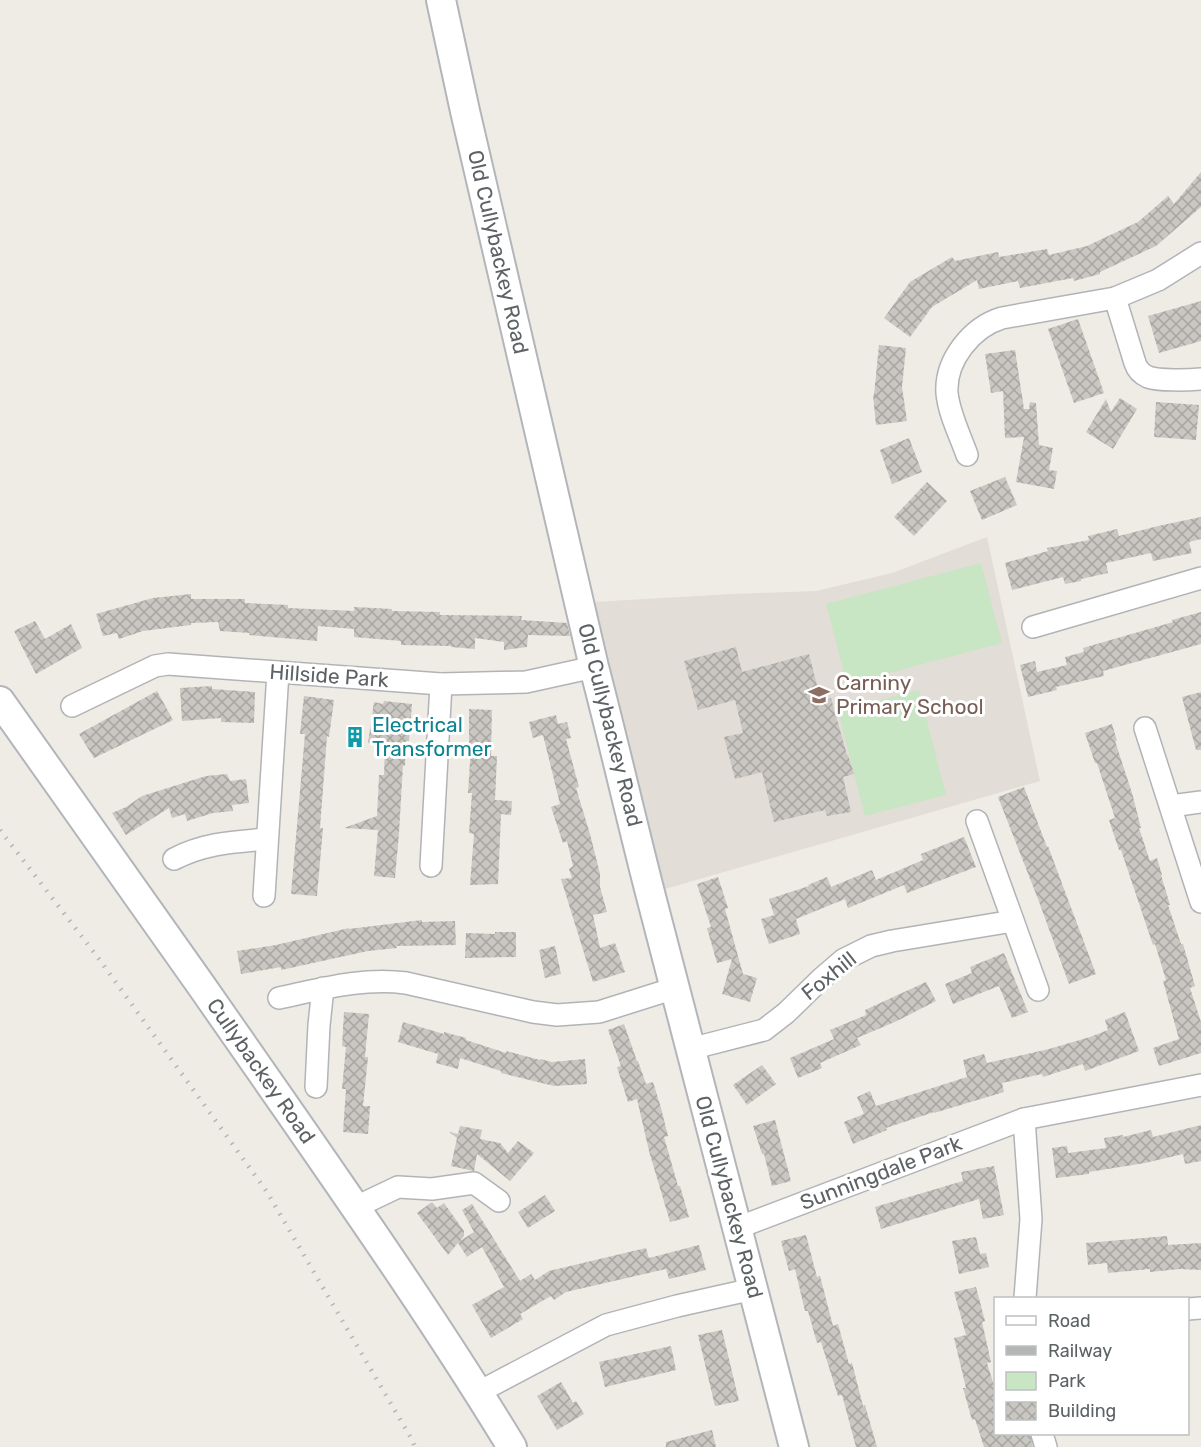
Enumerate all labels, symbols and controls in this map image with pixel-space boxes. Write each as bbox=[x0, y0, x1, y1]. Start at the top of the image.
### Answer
street label: Old Cullybackey Road bbox=[463, 147, 534, 356]
street label: Old Cullybackey Road bbox=[573, 621, 648, 829]
street label: Hillside Park bbox=[269, 659, 389, 692]
place label: Carniny Primary School bbox=[836, 670, 984, 719]
school or university icon: Carniny Primary School bbox=[807, 683, 831, 707]
place label: Electrical Transformer bbox=[372, 712, 492, 761]
building icon: Electrical Transformer bbox=[343, 725, 367, 749]
street label: Foxhill bbox=[796, 946, 861, 1005]
street label: Cullybackey Road bbox=[202, 993, 321, 1148]
street label: Old Cullybackey Road bbox=[690, 1093, 769, 1301]
street label: Sunningdale Park bbox=[796, 1130, 965, 1215]
legend bbox=[994, 1297, 1189, 1435]
text: Road bbox=[1048, 1310, 1091, 1332]
text: Railway bbox=[1048, 1340, 1112, 1362]
text: Park bbox=[1048, 1370, 1086, 1392]
text: Building bbox=[1048, 1400, 1116, 1422]

